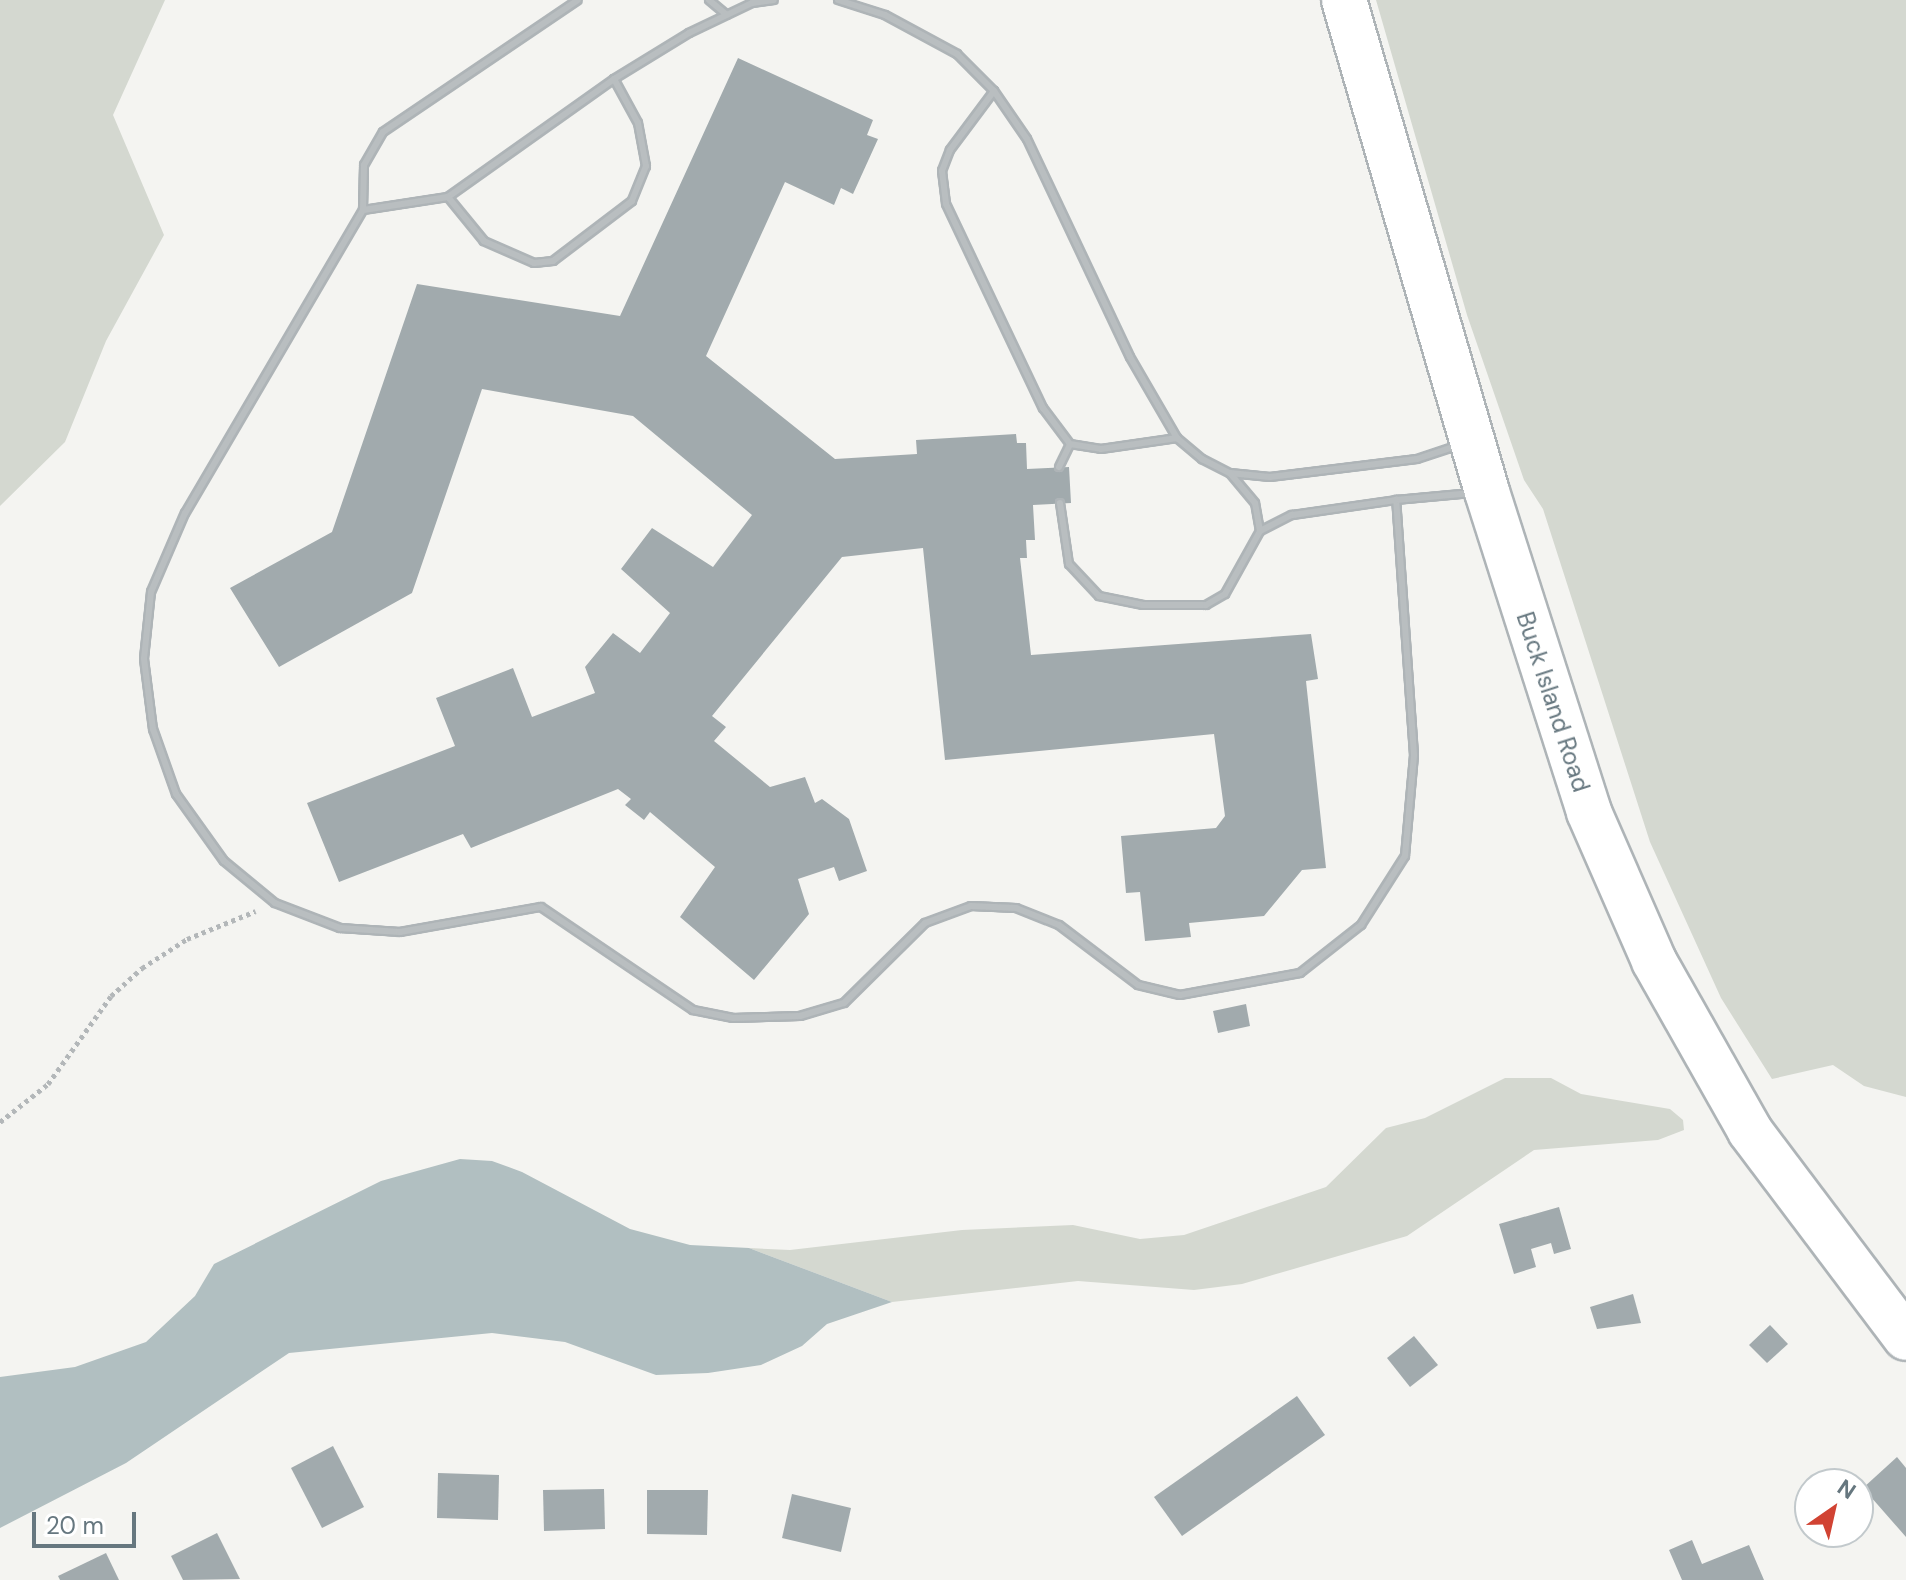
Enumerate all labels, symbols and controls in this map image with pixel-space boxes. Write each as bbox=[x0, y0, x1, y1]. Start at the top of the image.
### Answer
street label: Buck Island Road bbox=[1510, 608, 1596, 796]
north arrow bbox=[1794, 1468, 1874, 1548]
text: N bbox=[1832, 1473, 1861, 1506]
scale bar bbox=[36, 1496, 140, 1546]
text: 20 m bbox=[46, 1510, 104, 1541]

